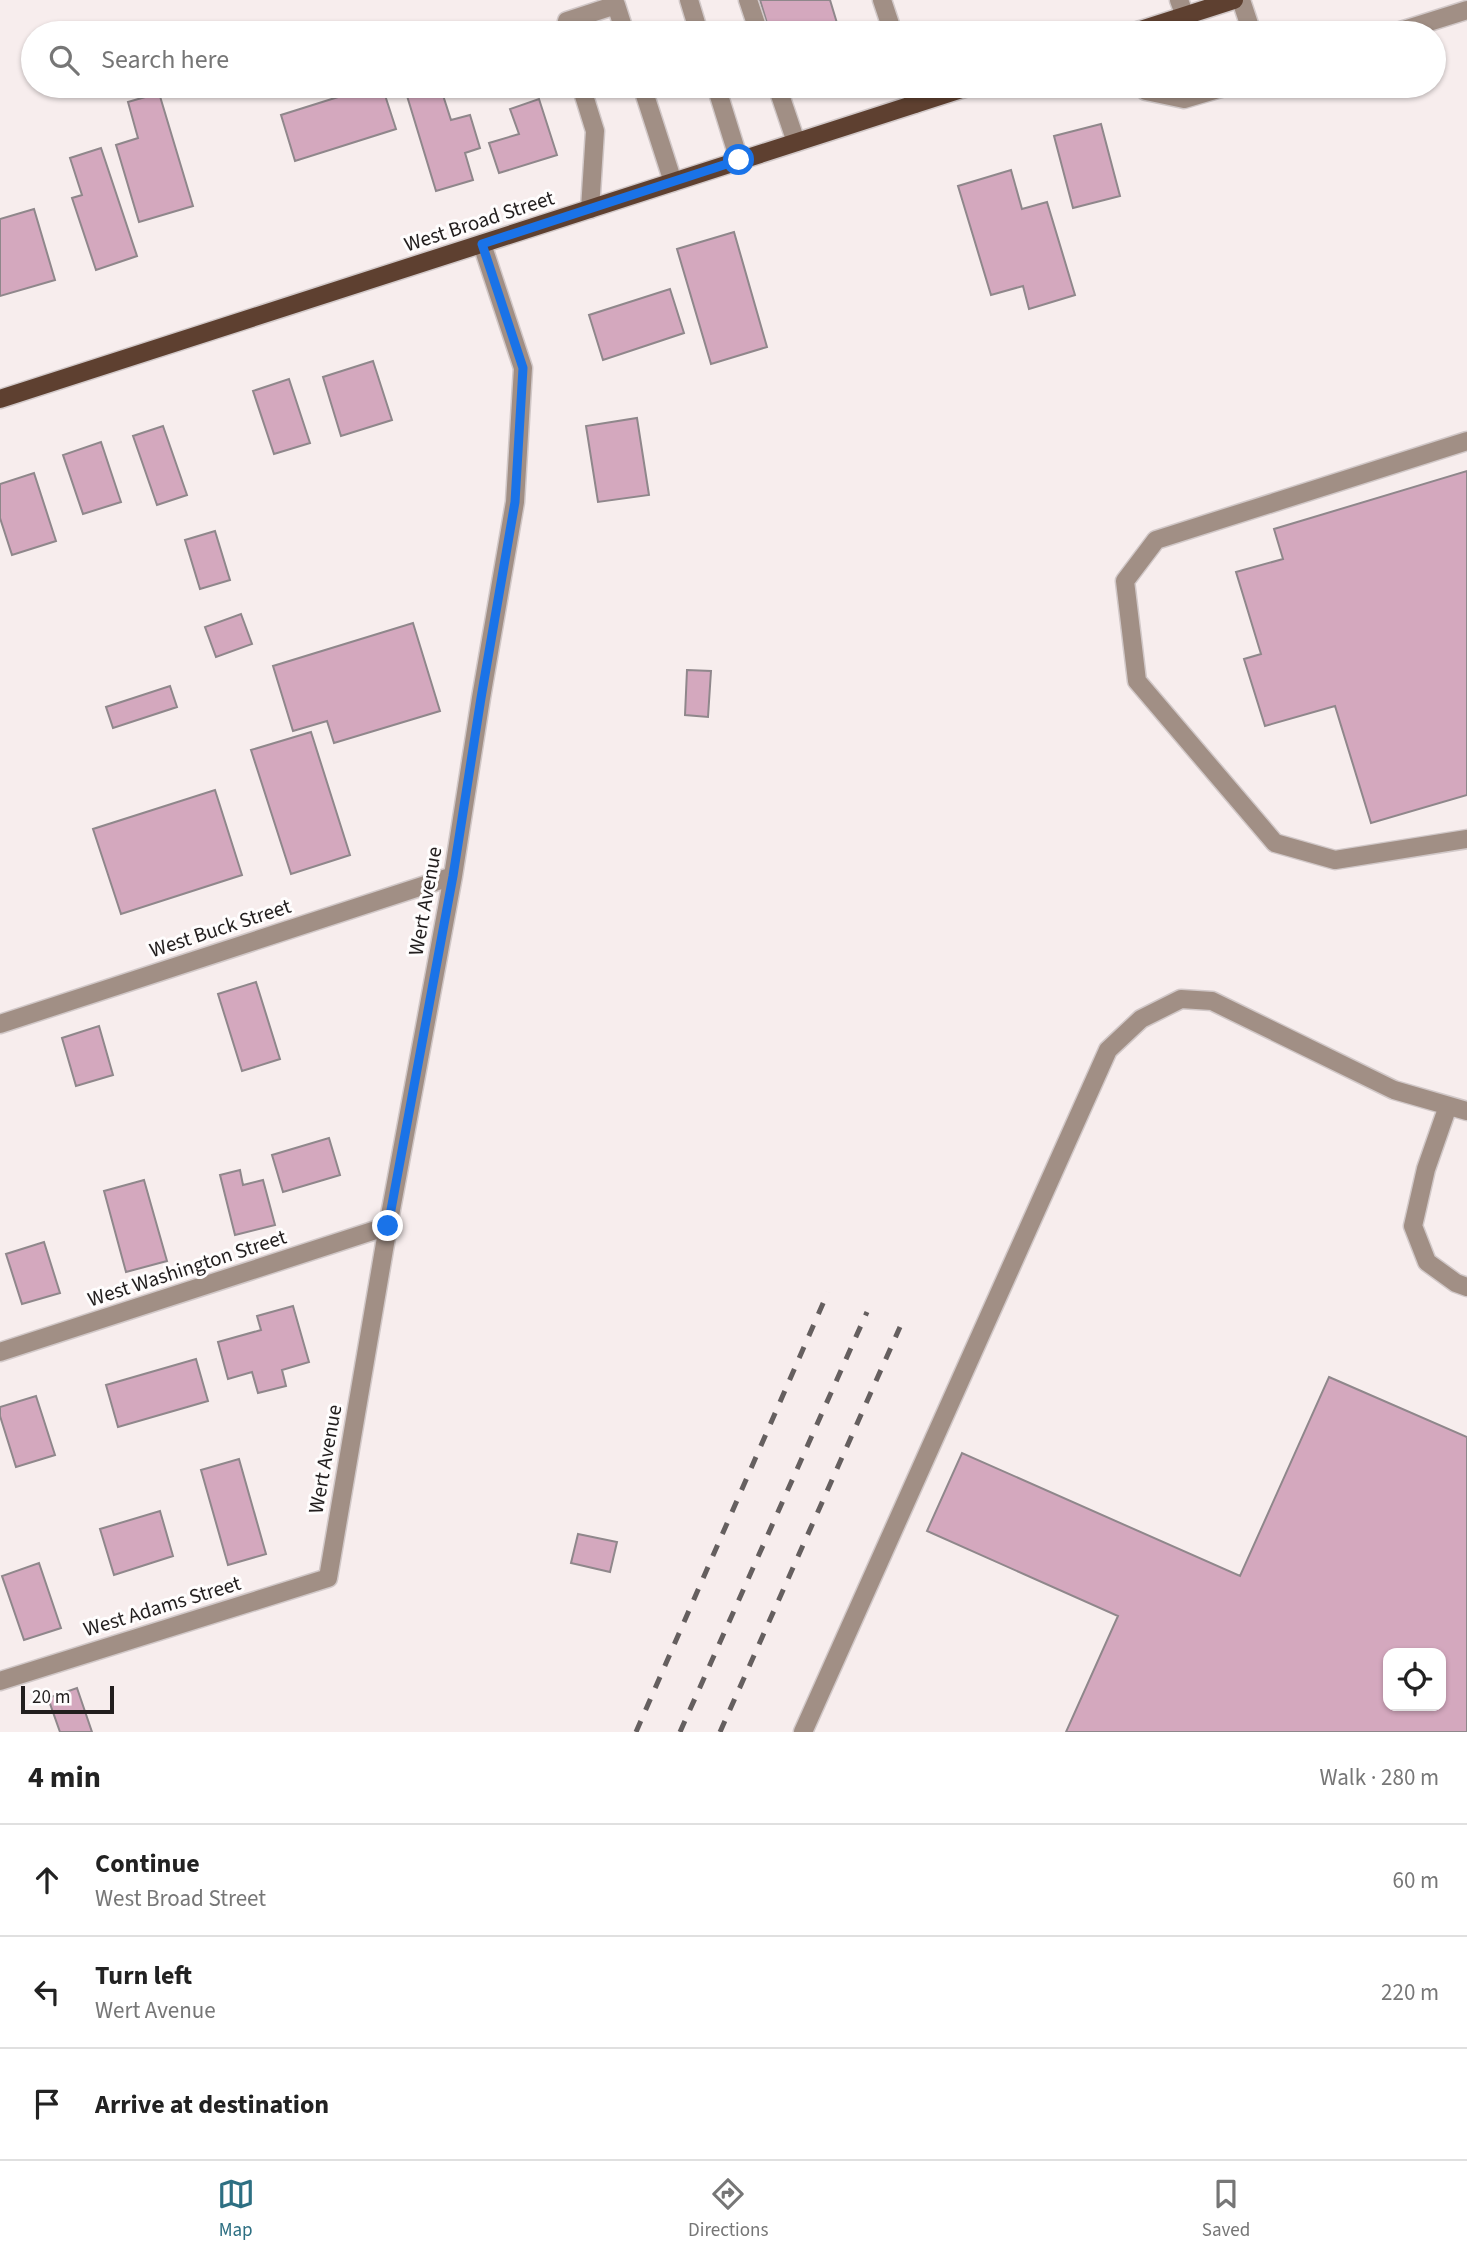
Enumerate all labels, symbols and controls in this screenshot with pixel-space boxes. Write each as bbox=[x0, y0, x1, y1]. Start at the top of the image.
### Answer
search box bbox=[21, 21, 1446, 98]
icon: search bbox=[45, 41, 83, 79]
text: Search here bbox=[101, 41, 229, 78]
route start bbox=[723, 144, 754, 175]
street label: West Broad Street bbox=[400, 183, 558, 259]
street label: Wert Avenue bbox=[401, 844, 449, 958]
street label: West Buck Street bbox=[145, 891, 295, 965]
route end bbox=[372, 1210, 403, 1241]
street label: West Washington Street bbox=[84, 1222, 290, 1314]
street label: Wert Avenue bbox=[301, 1402, 349, 1516]
street label: West Adams Street bbox=[80, 1568, 244, 1644]
map controls bbox=[1383, 1648, 1446, 1711]
button: locate bbox=[1383, 1648, 1446, 1711]
scale bar bbox=[21, 1683, 114, 1715]
text: 20 m bbox=[32, 1684, 70, 1711]
text: 4 min bbox=[28, 1756, 101, 1799]
text: Walk · 280 m bbox=[1320, 1761, 1439, 1794]
text: Continue bbox=[95, 1845, 200, 1882]
icon: ahead bbox=[28, 1861, 66, 1899]
text: 60 m bbox=[1392, 1864, 1439, 1897]
text: West Broad Street bbox=[95, 1882, 266, 1915]
text: Turn left bbox=[95, 1957, 192, 1994]
icon: left bbox=[28, 1973, 66, 2011]
text: 220 m bbox=[1381, 1976, 1439, 2009]
text: Wert Avenue bbox=[95, 1994, 216, 2027]
icon: arrive bbox=[28, 2085, 66, 2123]
text: Arrive at destination bbox=[95, 2086, 329, 2123]
tab: Map bbox=[217, 2175, 255, 2244]
tab: Directions bbox=[688, 2175, 768, 2244]
tab: Saved bbox=[1202, 2175, 1250, 2244]

